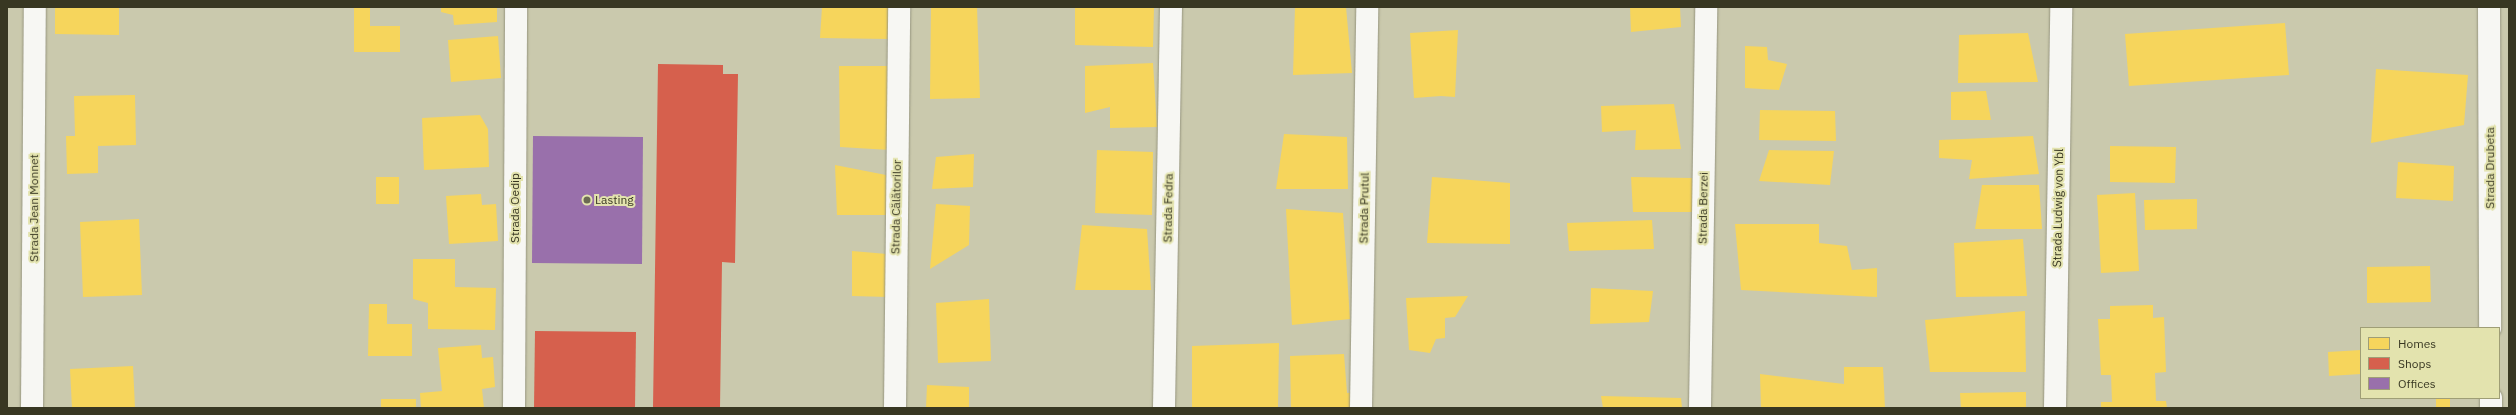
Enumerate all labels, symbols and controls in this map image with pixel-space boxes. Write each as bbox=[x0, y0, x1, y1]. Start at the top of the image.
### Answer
street label: Strada Drubeta bbox=[2483, 127, 2497, 209]
street label: Strada Ludwig von Ybl bbox=[2050, 149, 2066, 267]
street label: Strada Jean Monnet bbox=[27, 154, 41, 262]
street label: Strada Călătorilor bbox=[888, 160, 904, 254]
street label: Strada Prutul bbox=[1356, 172, 1372, 244]
street label: Strada Berzei bbox=[1695, 172, 1711, 244]
street label: Strada Oedip bbox=[508, 173, 522, 243]
street label: Strada Fedra bbox=[1160, 173, 1176, 243]
place label: Lasting bbox=[595, 193, 634, 207]
marker: Lasting bbox=[582, 195, 592, 205]
legend bbox=[2360, 327, 2500, 399]
text: Homes bbox=[2398, 336, 2436, 351]
text: Shops bbox=[2398, 356, 2431, 371]
text: Offices bbox=[2398, 376, 2436, 391]

